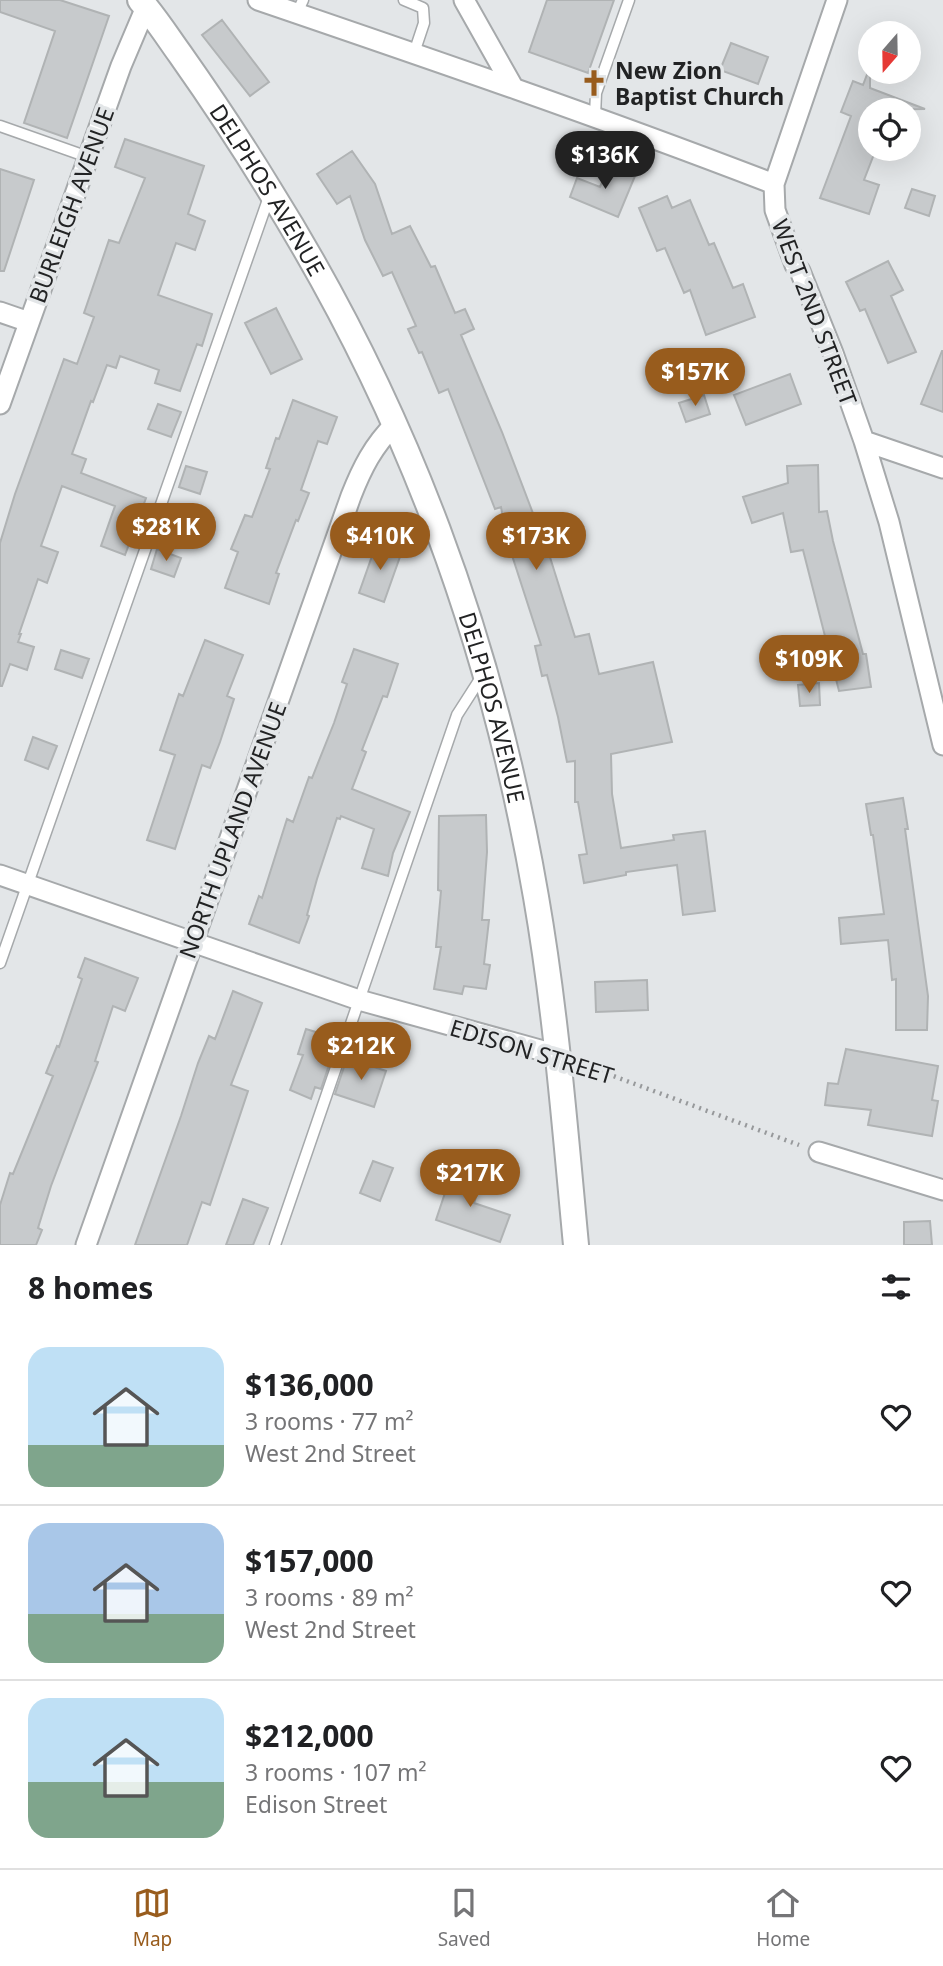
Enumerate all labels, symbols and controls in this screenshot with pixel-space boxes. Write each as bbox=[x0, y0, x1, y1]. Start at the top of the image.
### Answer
north arrow bbox=[858, 21, 920, 84]
map controls bbox=[858, 21, 921, 161]
place label: New Zion Baptist Church bbox=[615, 54, 784, 112]
church icon: New Zion Baptist Church bbox=[579, 68, 609, 98]
street label: DELPHOS AVENUE bbox=[203, 97, 333, 282]
button: locate bbox=[858, 98, 921, 161]
street label: BURLEIGH AVENUE bbox=[21, 103, 121, 307]
pin: $136K bbox=[556, 132, 654, 191]
text: $136K bbox=[571, 138, 639, 170]
street label: WEST 2ND STREET bbox=[765, 214, 865, 410]
pin: $157K bbox=[646, 348, 744, 408]
text: $157K bbox=[661, 355, 729, 387]
pin: $281K bbox=[117, 504, 215, 563]
text: $281K bbox=[132, 510, 200, 542]
pin: $410K bbox=[331, 512, 429, 572]
pin: $173K bbox=[487, 512, 585, 572]
text: $410K bbox=[346, 519, 414, 551]
text: $173K bbox=[502, 519, 570, 551]
street label: DELPHOS AVENUE bbox=[451, 608, 533, 806]
pin: $109K bbox=[760, 636, 858, 695]
text: $109K bbox=[775, 642, 843, 674]
street label: NORTH UPLAND AVENUE bbox=[171, 697, 293, 963]
street label: EDISON STREET bbox=[446, 1011, 618, 1091]
pin: $212K bbox=[312, 1023, 410, 1082]
text: $212K bbox=[327, 1029, 395, 1061]
pin: $217K bbox=[421, 1150, 519, 1209]
text: $217K bbox=[436, 1156, 504, 1188]
text: 8 homes bbox=[28, 1267, 153, 1308]
icon: filters bbox=[877, 1268, 915, 1306]
text: $136,000 bbox=[245, 1364, 374, 1405]
icon: home bbox=[84, 1375, 168, 1459]
icon: heart bbox=[877, 1398, 915, 1436]
text: 3 rooms · 77 m² bbox=[245, 1405, 414, 1437]
text: West 2nd Street bbox=[245, 1437, 416, 1469]
text: $157,000 bbox=[245, 1540, 374, 1581]
icon: home bbox=[84, 1551, 168, 1635]
icon: heart bbox=[877, 1574, 915, 1612]
text: 3 rooms · 89 m² bbox=[245, 1581, 414, 1613]
text: West 2nd Street bbox=[245, 1613, 416, 1645]
text: $212,000 bbox=[245, 1715, 374, 1756]
icon: home bbox=[84, 1726, 168, 1810]
icon: heart bbox=[877, 1749, 915, 1787]
text: 3 rooms · 107 m² bbox=[245, 1756, 427, 1788]
text: Edison Street bbox=[245, 1788, 387, 1820]
tab: Map bbox=[133, 1884, 172, 1952]
tab: Saved bbox=[438, 1884, 491, 1952]
tab: Home bbox=[756, 1884, 810, 1952]

